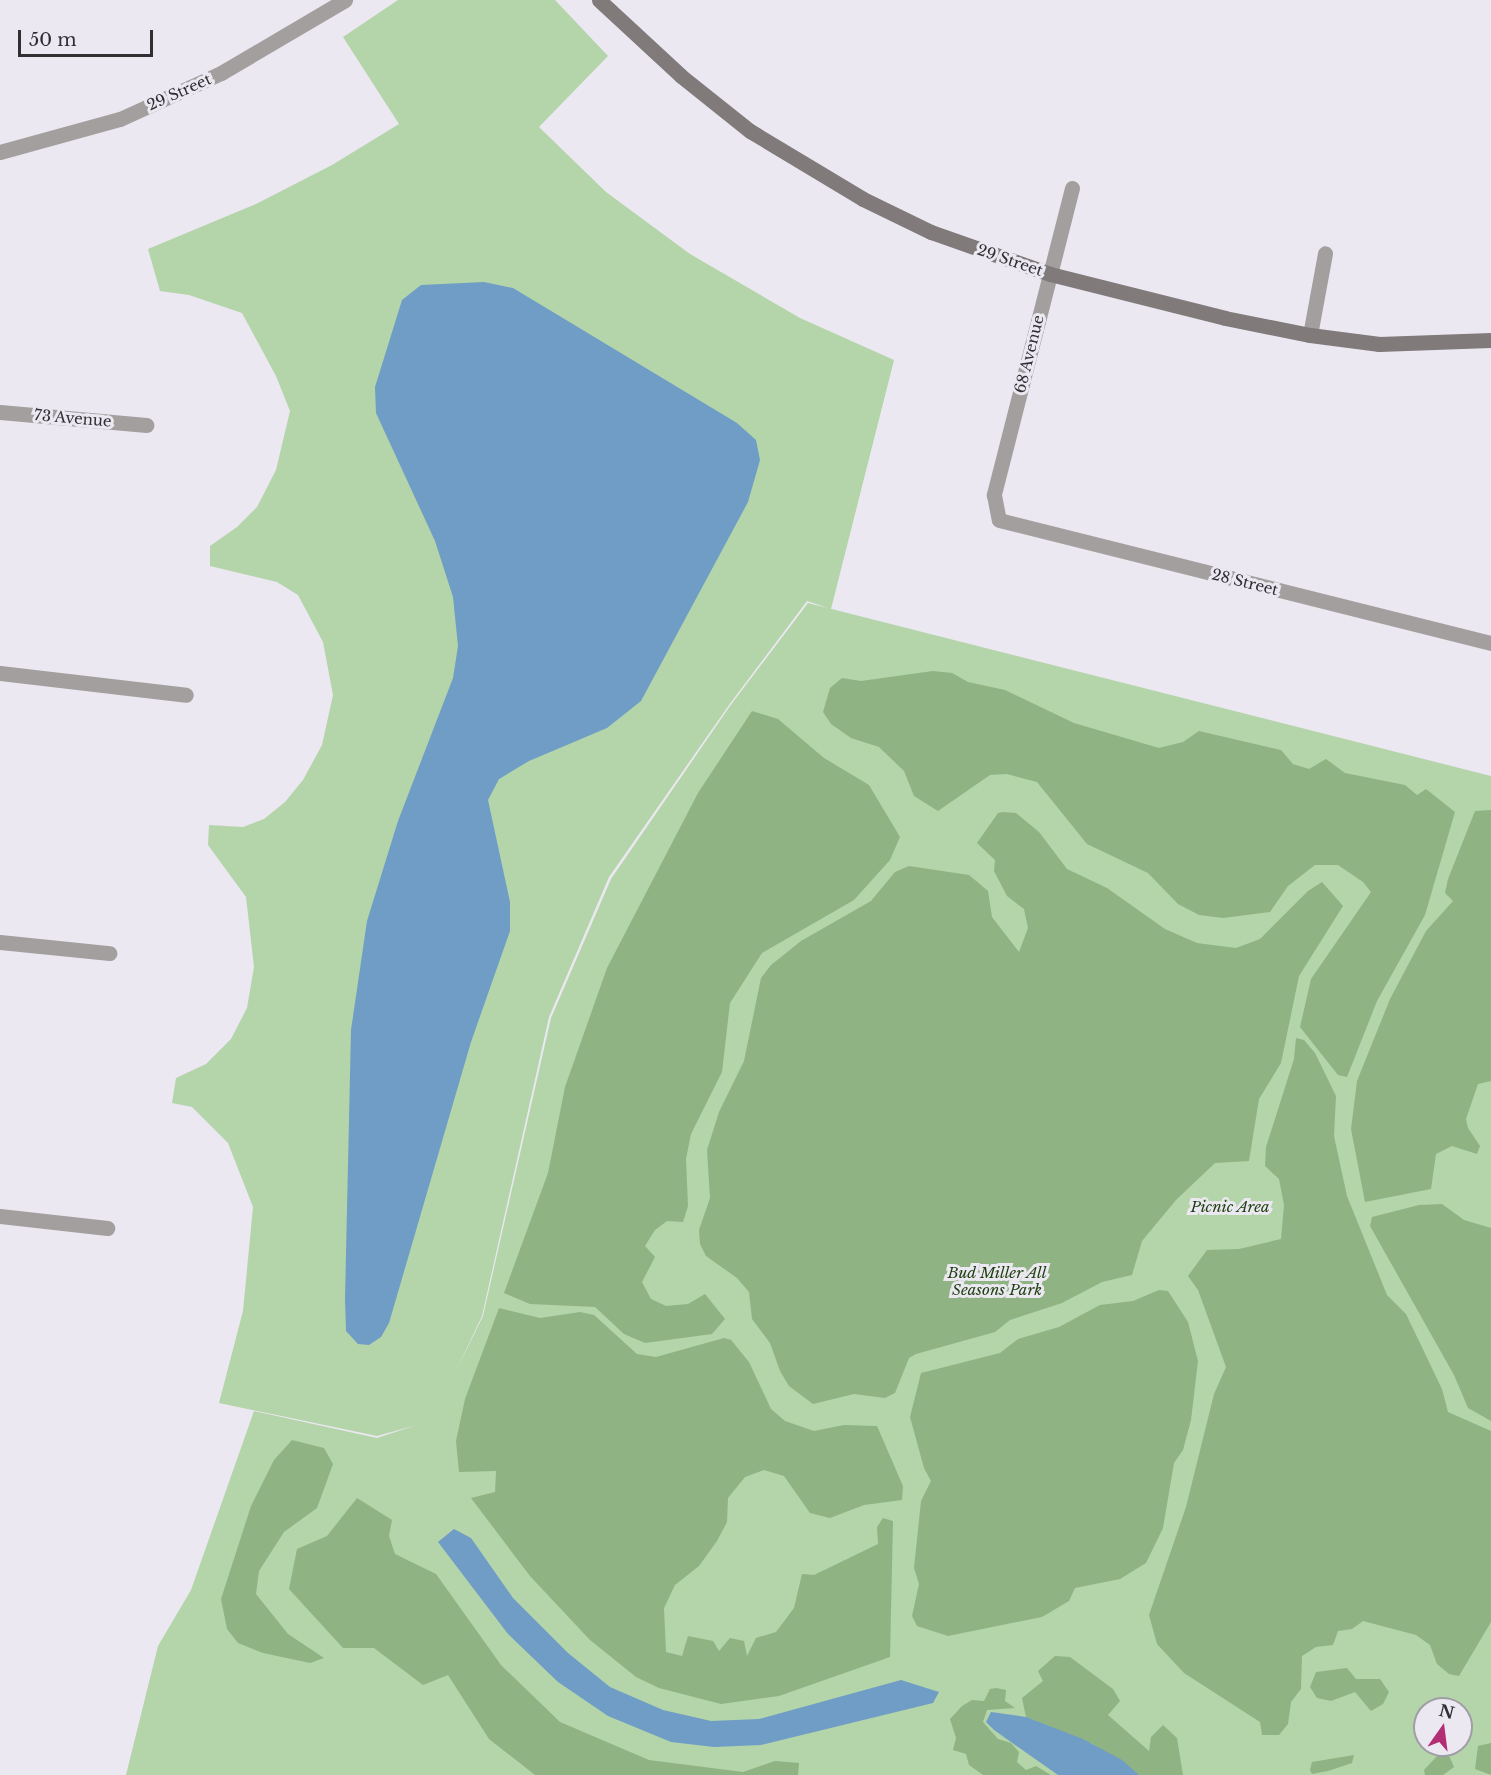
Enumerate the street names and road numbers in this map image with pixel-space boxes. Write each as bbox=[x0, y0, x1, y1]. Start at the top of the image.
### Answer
street label: 29 Street bbox=[144, 70, 214, 114]
street label: 29 Street bbox=[975, 240, 1045, 280]
street label: 68 Avenue bbox=[1011, 313, 1047, 395]
street label: 73 Avenue bbox=[33, 406, 113, 430]
street label: 28 Street bbox=[1210, 565, 1280, 599]

